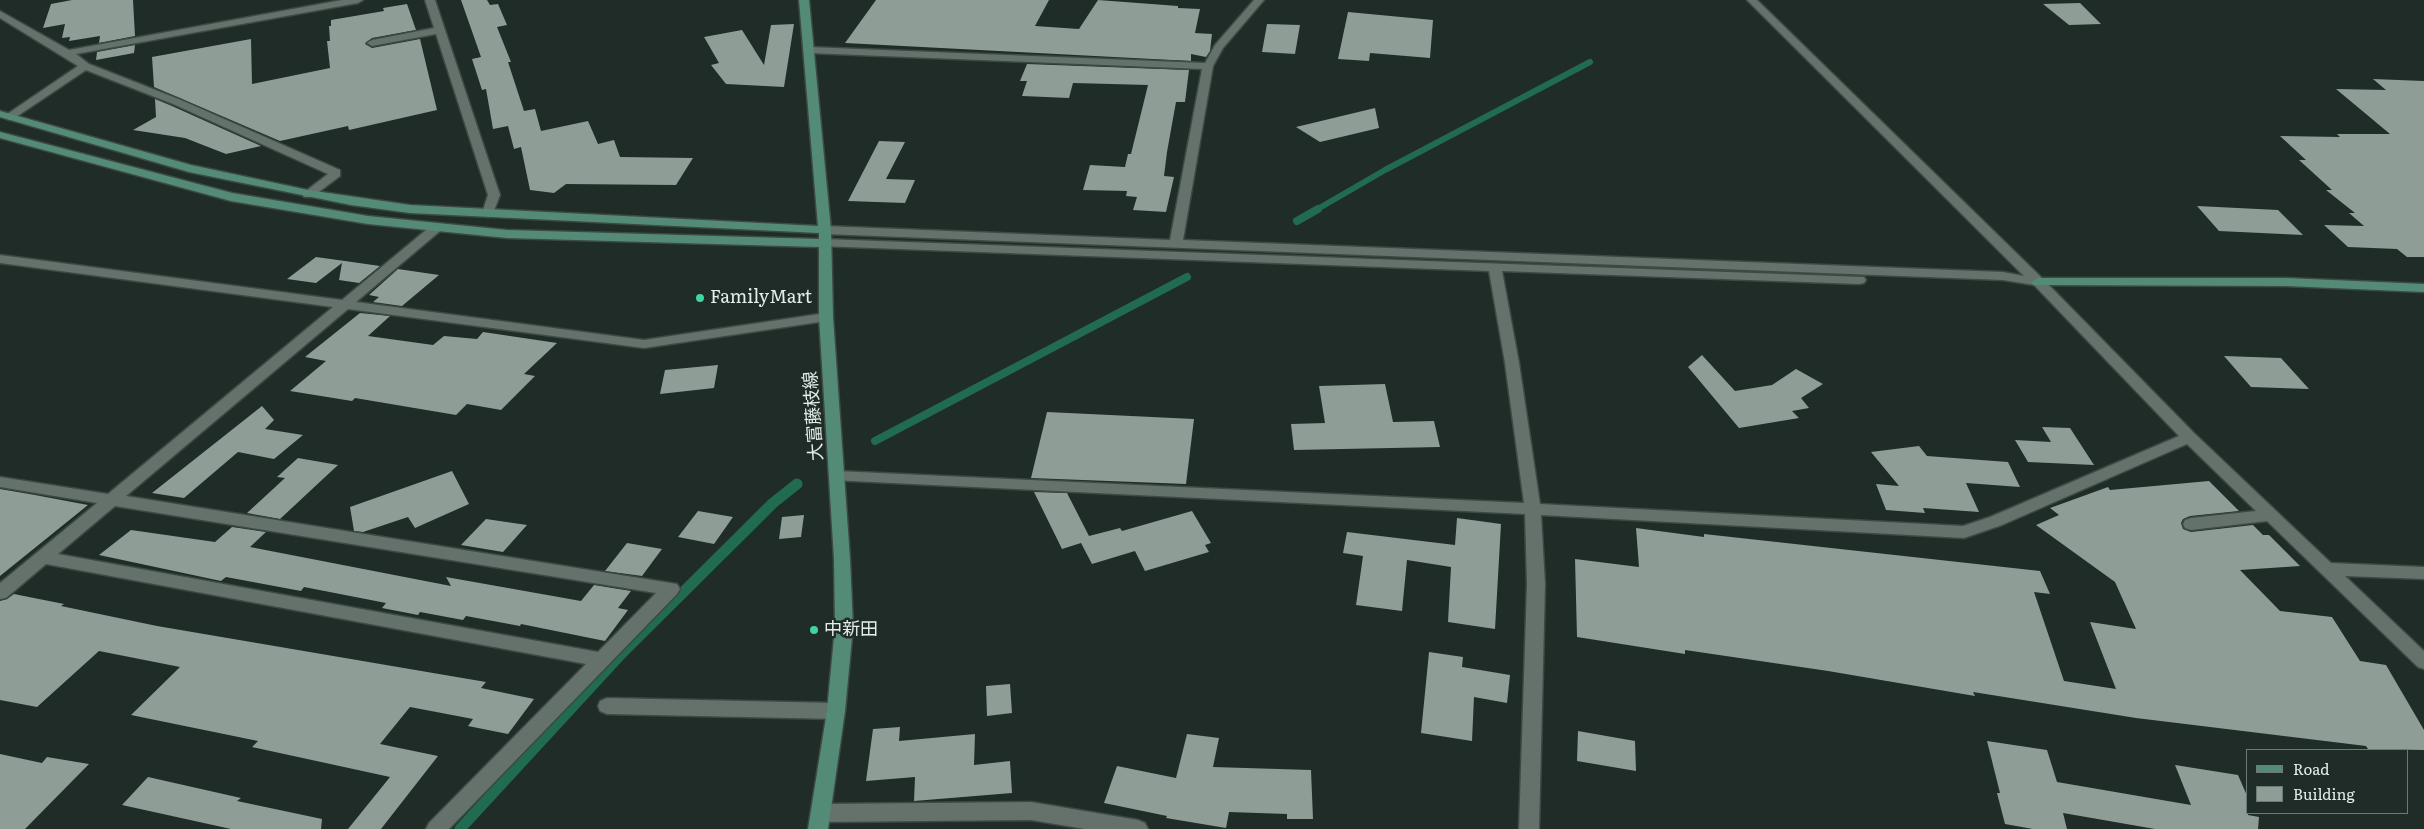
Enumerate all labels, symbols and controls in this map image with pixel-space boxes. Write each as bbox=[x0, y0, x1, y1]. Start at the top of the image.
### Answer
place label: FamilyMart bbox=[710, 287, 812, 309]
marker: FamilyMart bbox=[694, 292, 706, 304]
street label: 大富藤枝線 bbox=[800, 370, 828, 462]
place label: 中新田 bbox=[824, 619, 878, 641]
marker: 中新田 bbox=[808, 624, 820, 636]
legend bbox=[2246, 749, 2409, 814]
text: Road bbox=[2293, 757, 2329, 780]
text: Building bbox=[2293, 782, 2355, 805]

